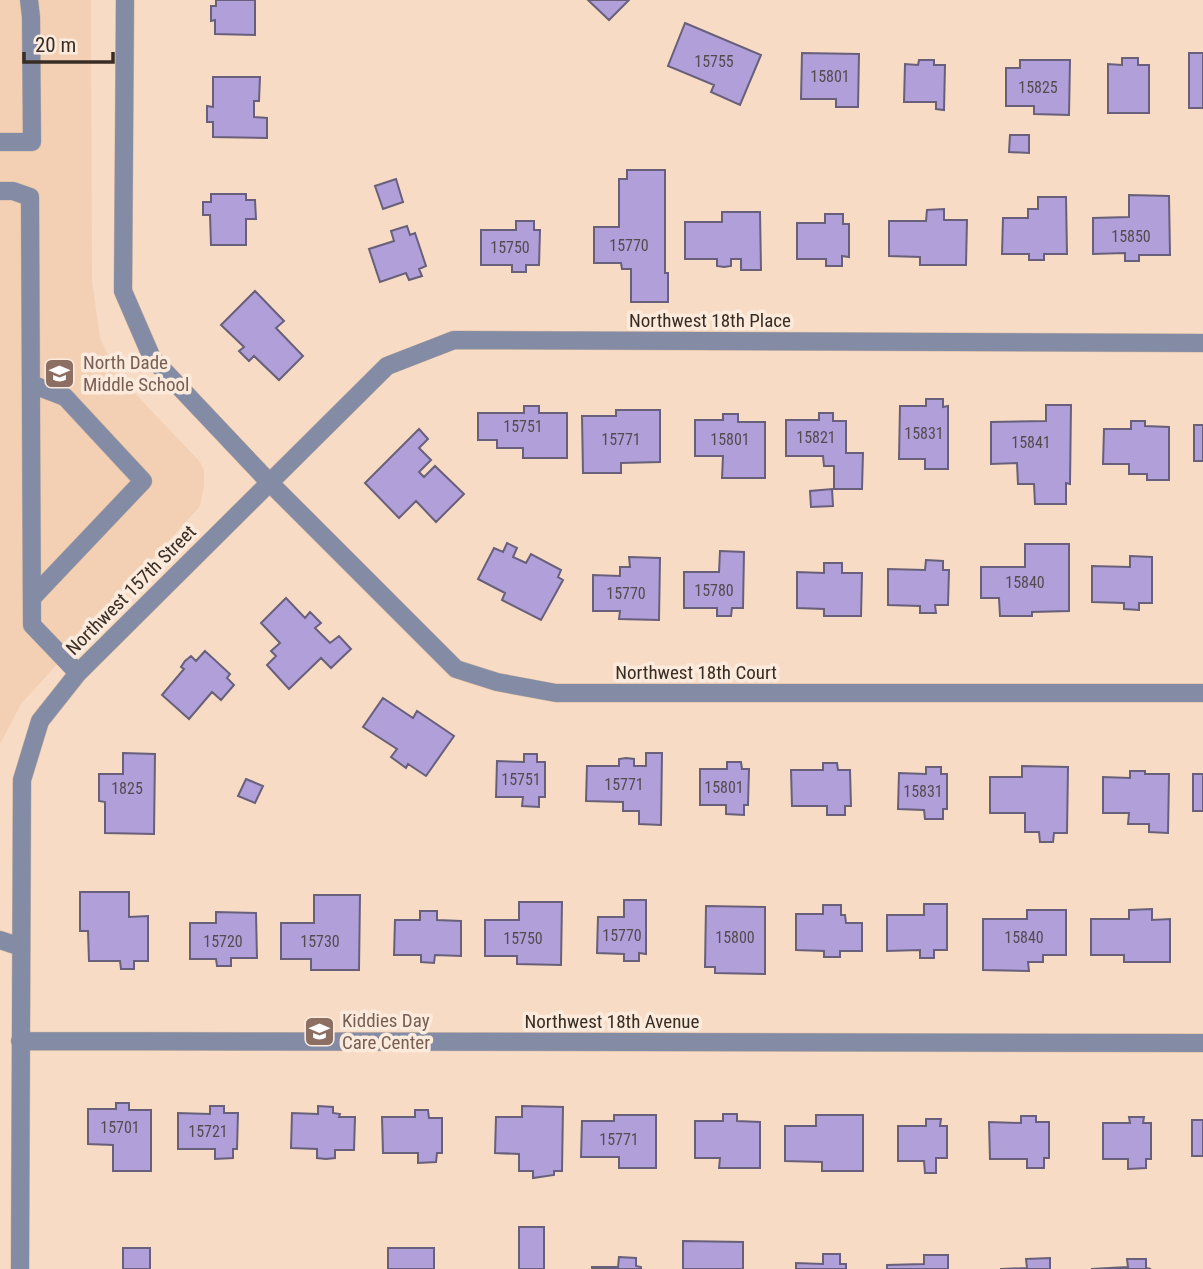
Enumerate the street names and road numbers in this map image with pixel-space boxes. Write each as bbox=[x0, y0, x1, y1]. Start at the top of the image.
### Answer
street label: Northwest 18th Place bbox=[629, 309, 791, 332]
street label: Northwest 157th Street bbox=[61, 520, 201, 660]
street label: Northwest 18th Court bbox=[615, 661, 777, 684]
street label: Northwest 18th Avenue bbox=[525, 1010, 700, 1033]

